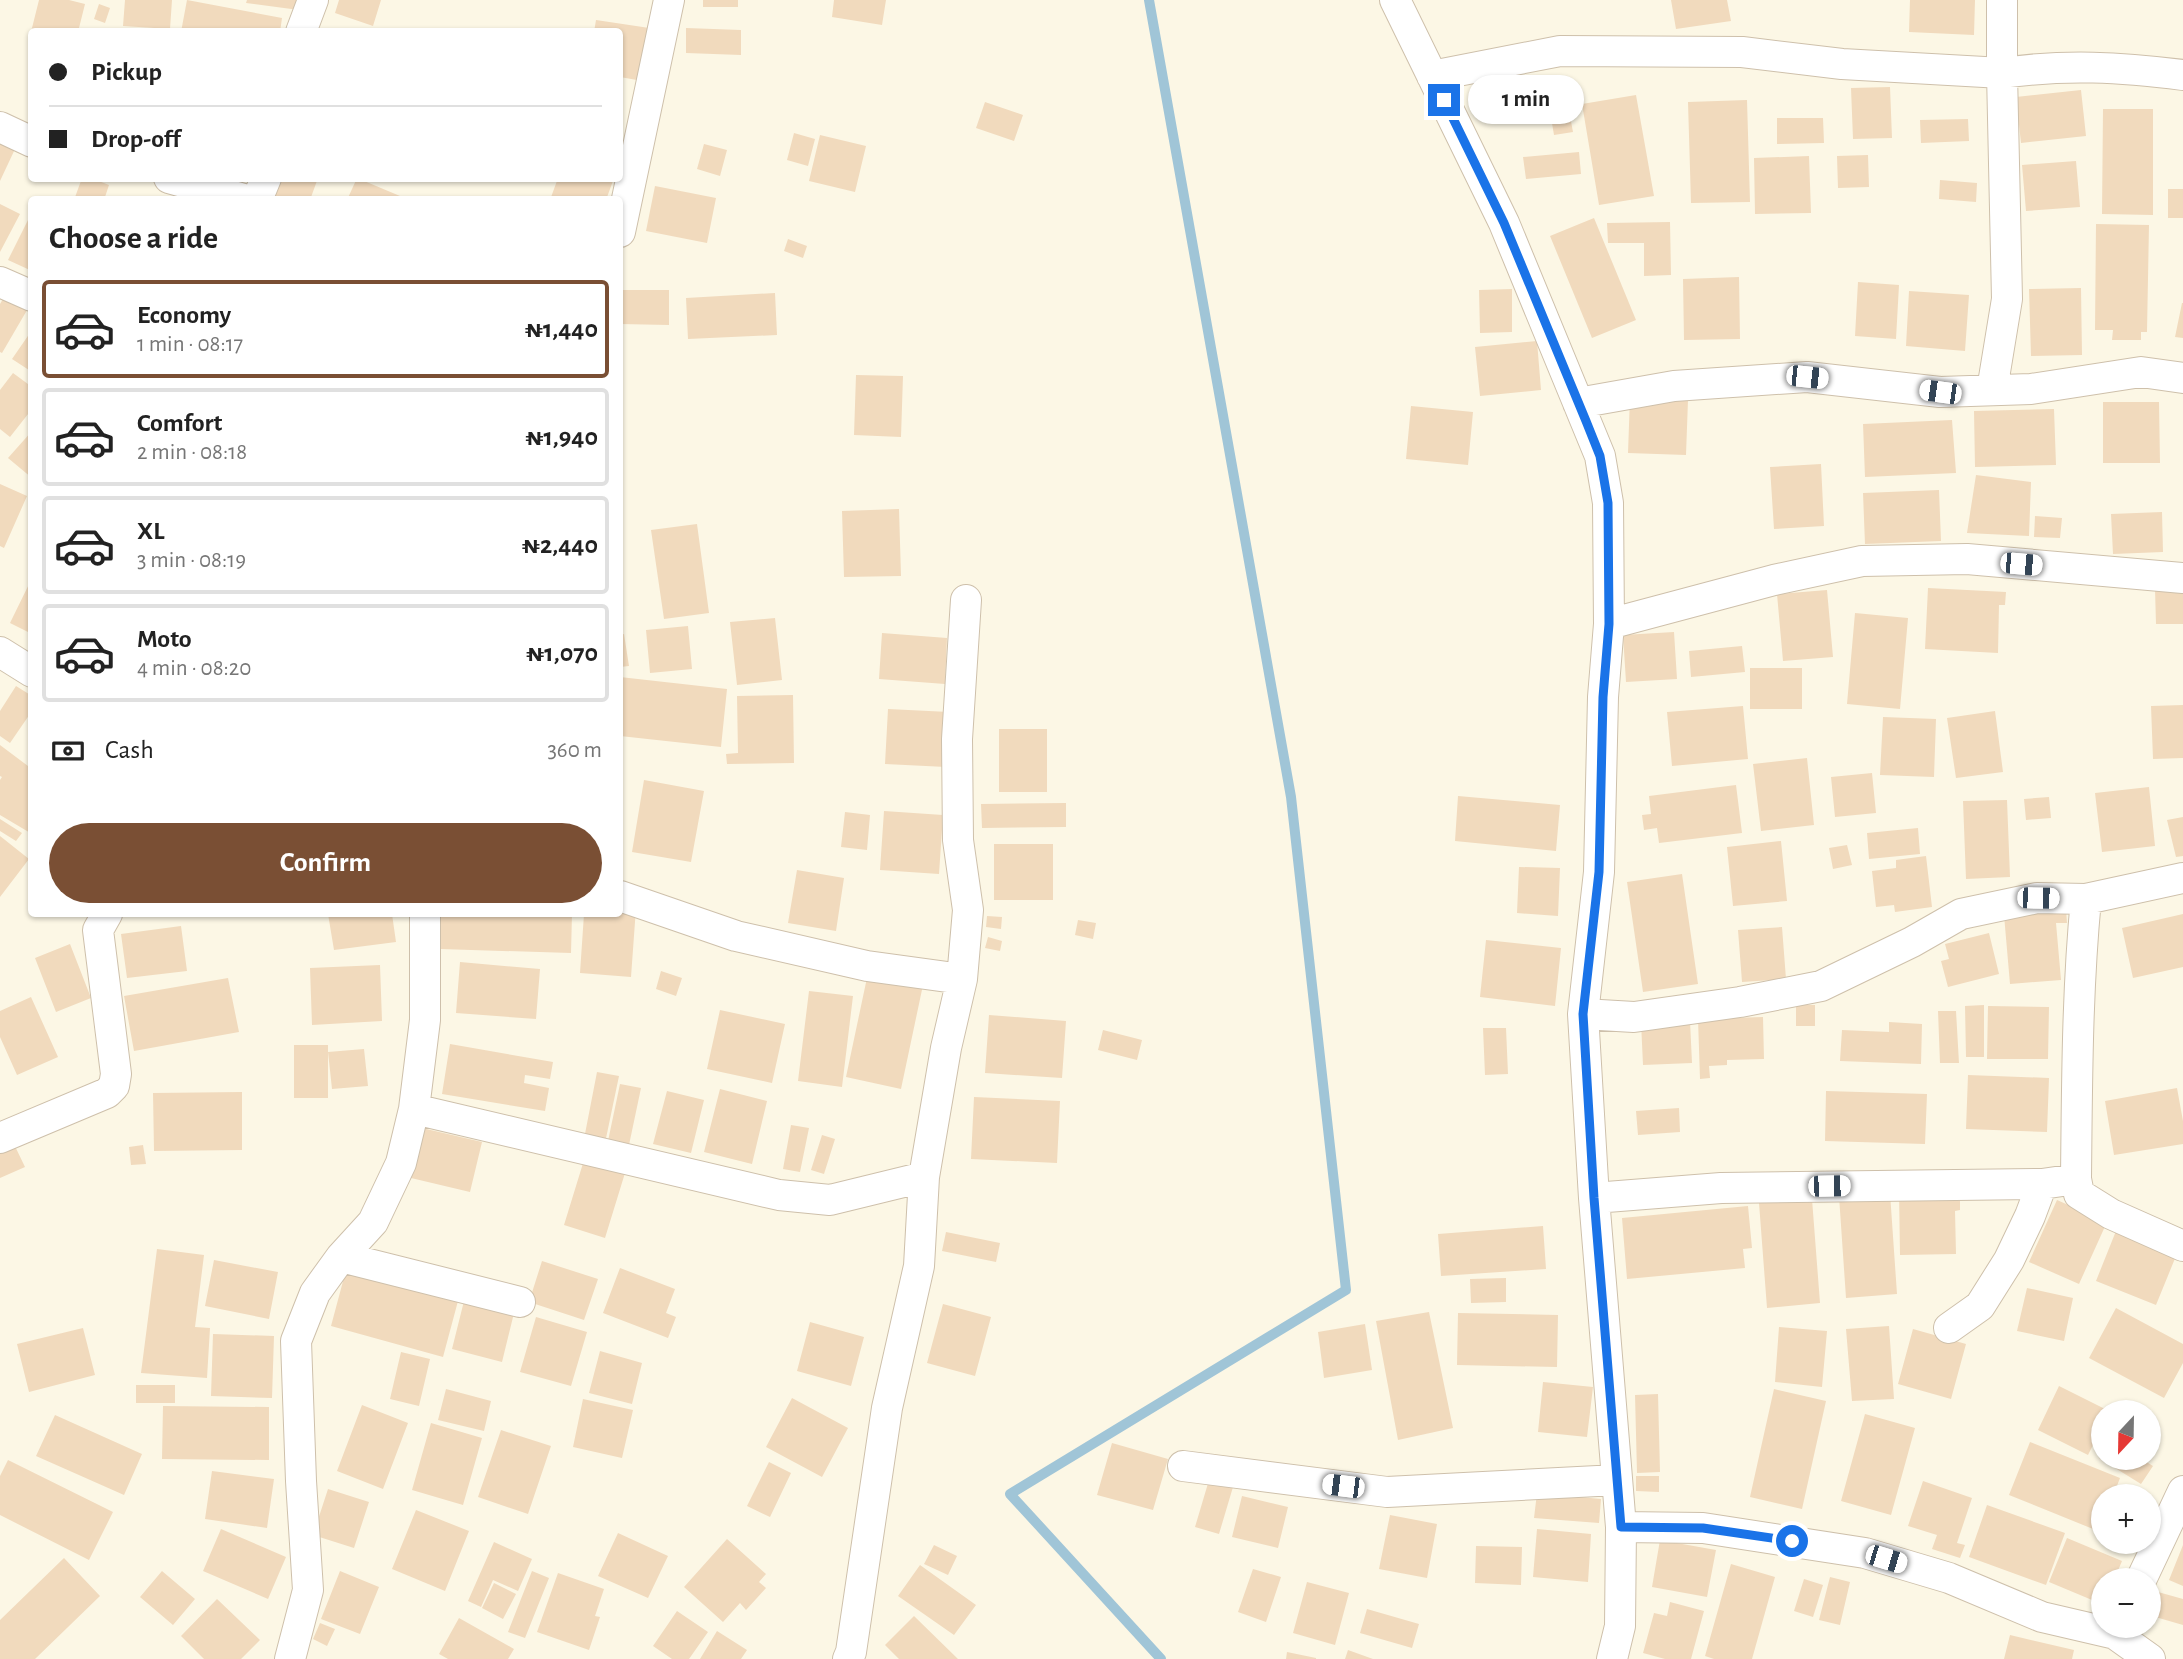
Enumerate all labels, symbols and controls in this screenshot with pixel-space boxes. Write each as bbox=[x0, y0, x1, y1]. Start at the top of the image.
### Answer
text: Pickup bbox=[91, 59, 162, 85]
callout: 1 min bbox=[1468, 76, 1584, 124]
route end bbox=[1428, 84, 1460, 116]
text: 1 min bbox=[1502, 88, 1550, 111]
text: Drop-off bbox=[91, 126, 180, 152]
text: Choose a ride bbox=[49, 222, 218, 254]
icon: car bbox=[53, 298, 116, 361]
text: Economy bbox=[137, 302, 231, 328]
text: ₦1,440 bbox=[525, 316, 598, 342]
text: 1 min · 08:17 bbox=[137, 333, 243, 356]
car bbox=[1786, 364, 1829, 390]
car bbox=[1918, 379, 1963, 405]
icon: car bbox=[53, 406, 116, 469]
text: Comfort bbox=[137, 410, 222, 436]
text: ₦1,940 bbox=[525, 424, 598, 450]
text: 2 min · 08:18 bbox=[137, 441, 247, 464]
icon: car bbox=[53, 514, 116, 577]
text: XL bbox=[137, 518, 164, 544]
text: ₦2,440 bbox=[522, 532, 598, 558]
text: 3 min · 08:19 bbox=[137, 549, 246, 572]
car bbox=[2000, 552, 2043, 576]
icon: car bbox=[53, 622, 116, 685]
text: Moto bbox=[137, 626, 192, 652]
text: ₦1,070 bbox=[526, 640, 598, 666]
text: 4 min · 08:20 bbox=[137, 657, 251, 680]
icon: cash bbox=[49, 732, 87, 770]
text: Cash bbox=[105, 737, 154, 763]
text: 360 m bbox=[547, 739, 602, 762]
button: Confirm bbox=[49, 823, 602, 903]
car bbox=[2017, 887, 2060, 909]
car bbox=[1808, 1175, 1851, 1197]
north arrow bbox=[2091, 1400, 2161, 1470]
map controls bbox=[2091, 1400, 2161, 1638]
car bbox=[1321, 1473, 1366, 1499]
button: + bbox=[2091, 1484, 2161, 1554]
route start bbox=[1776, 1525, 1808, 1557]
car bbox=[1863, 1543, 1910, 1575]
button: − bbox=[2091, 1568, 2161, 1638]

